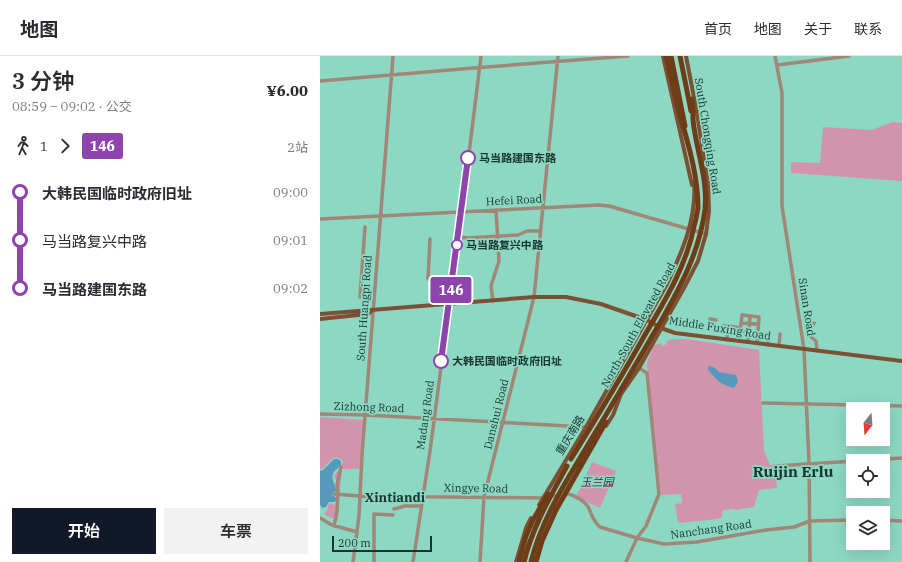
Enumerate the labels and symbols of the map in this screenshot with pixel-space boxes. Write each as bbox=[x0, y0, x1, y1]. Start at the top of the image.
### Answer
street label: South Chongqing Road bbox=[692, 77, 724, 196]
marker: 马当路建国东路 bbox=[460, 150, 476, 166]
place label: 马当路建国东路 bbox=[479, 151, 557, 165]
street label: Hefei Road bbox=[485, 192, 543, 208]
place label: 马当路复兴中路 bbox=[466, 238, 544, 252]
marker: 马当路复兴中路 bbox=[451, 239, 463, 251]
street label: South Huangpi Road bbox=[353, 254, 375, 361]
street label: North-South Elevated Road bbox=[598, 260, 678, 390]
line badge: 146 bbox=[428, 277, 474, 303]
street label: Sinan Road bbox=[795, 277, 819, 337]
street label: Middle Fuxing Road bbox=[668, 313, 772, 343]
marker: 大韩民国临时政府旧址 bbox=[433, 353, 449, 369]
place label: 大韩民国临时政府旧址 bbox=[452, 354, 562, 368]
street label: Danshui Road bbox=[480, 377, 512, 451]
street label: Madang Road bbox=[413, 379, 437, 451]
street label: Zizhong Road bbox=[333, 399, 405, 415]
north arrow bbox=[846, 402, 890, 446]
street label: 重庆南路 bbox=[553, 413, 587, 457]
district label: Ruijin Erlu bbox=[753, 462, 834, 481]
park label: 玉兰园 bbox=[581, 475, 615, 489]
street label: Xingye Road bbox=[444, 480, 509, 496]
district label: Xintiandi bbox=[365, 489, 426, 506]
street label: Nanchang Road bbox=[669, 516, 753, 542]
scale bar bbox=[332, 534, 432, 553]

